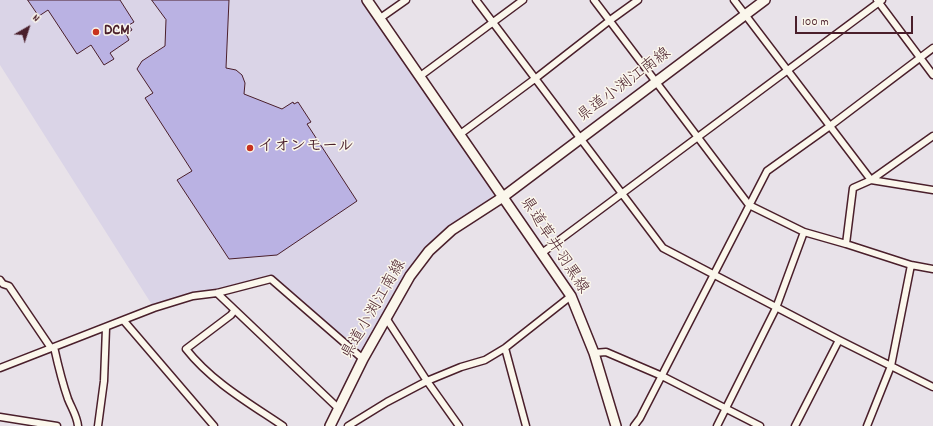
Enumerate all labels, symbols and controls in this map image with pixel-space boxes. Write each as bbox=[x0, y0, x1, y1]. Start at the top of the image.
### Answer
north arrow bbox=[8, 8, 48, 48]
scale bar bbox=[797, 8, 915, 34]
text: N bbox=[28, 11, 43, 27]
text: 100 m bbox=[802, 14, 829, 31]
place label: DCM bbox=[104, 22, 130, 42]
marker: DCM bbox=[91, 27, 101, 37]
street label: 県道小渕江南線 bbox=[574, 45, 676, 127]
place label: イオンモール bbox=[258, 138, 354, 158]
marker: イオンモール bbox=[245, 143, 255, 153]
street label: 県道草井羽黒線 bbox=[514, 194, 592, 298]
street label: 県道小渕江南線 bbox=[339, 257, 411, 363]

